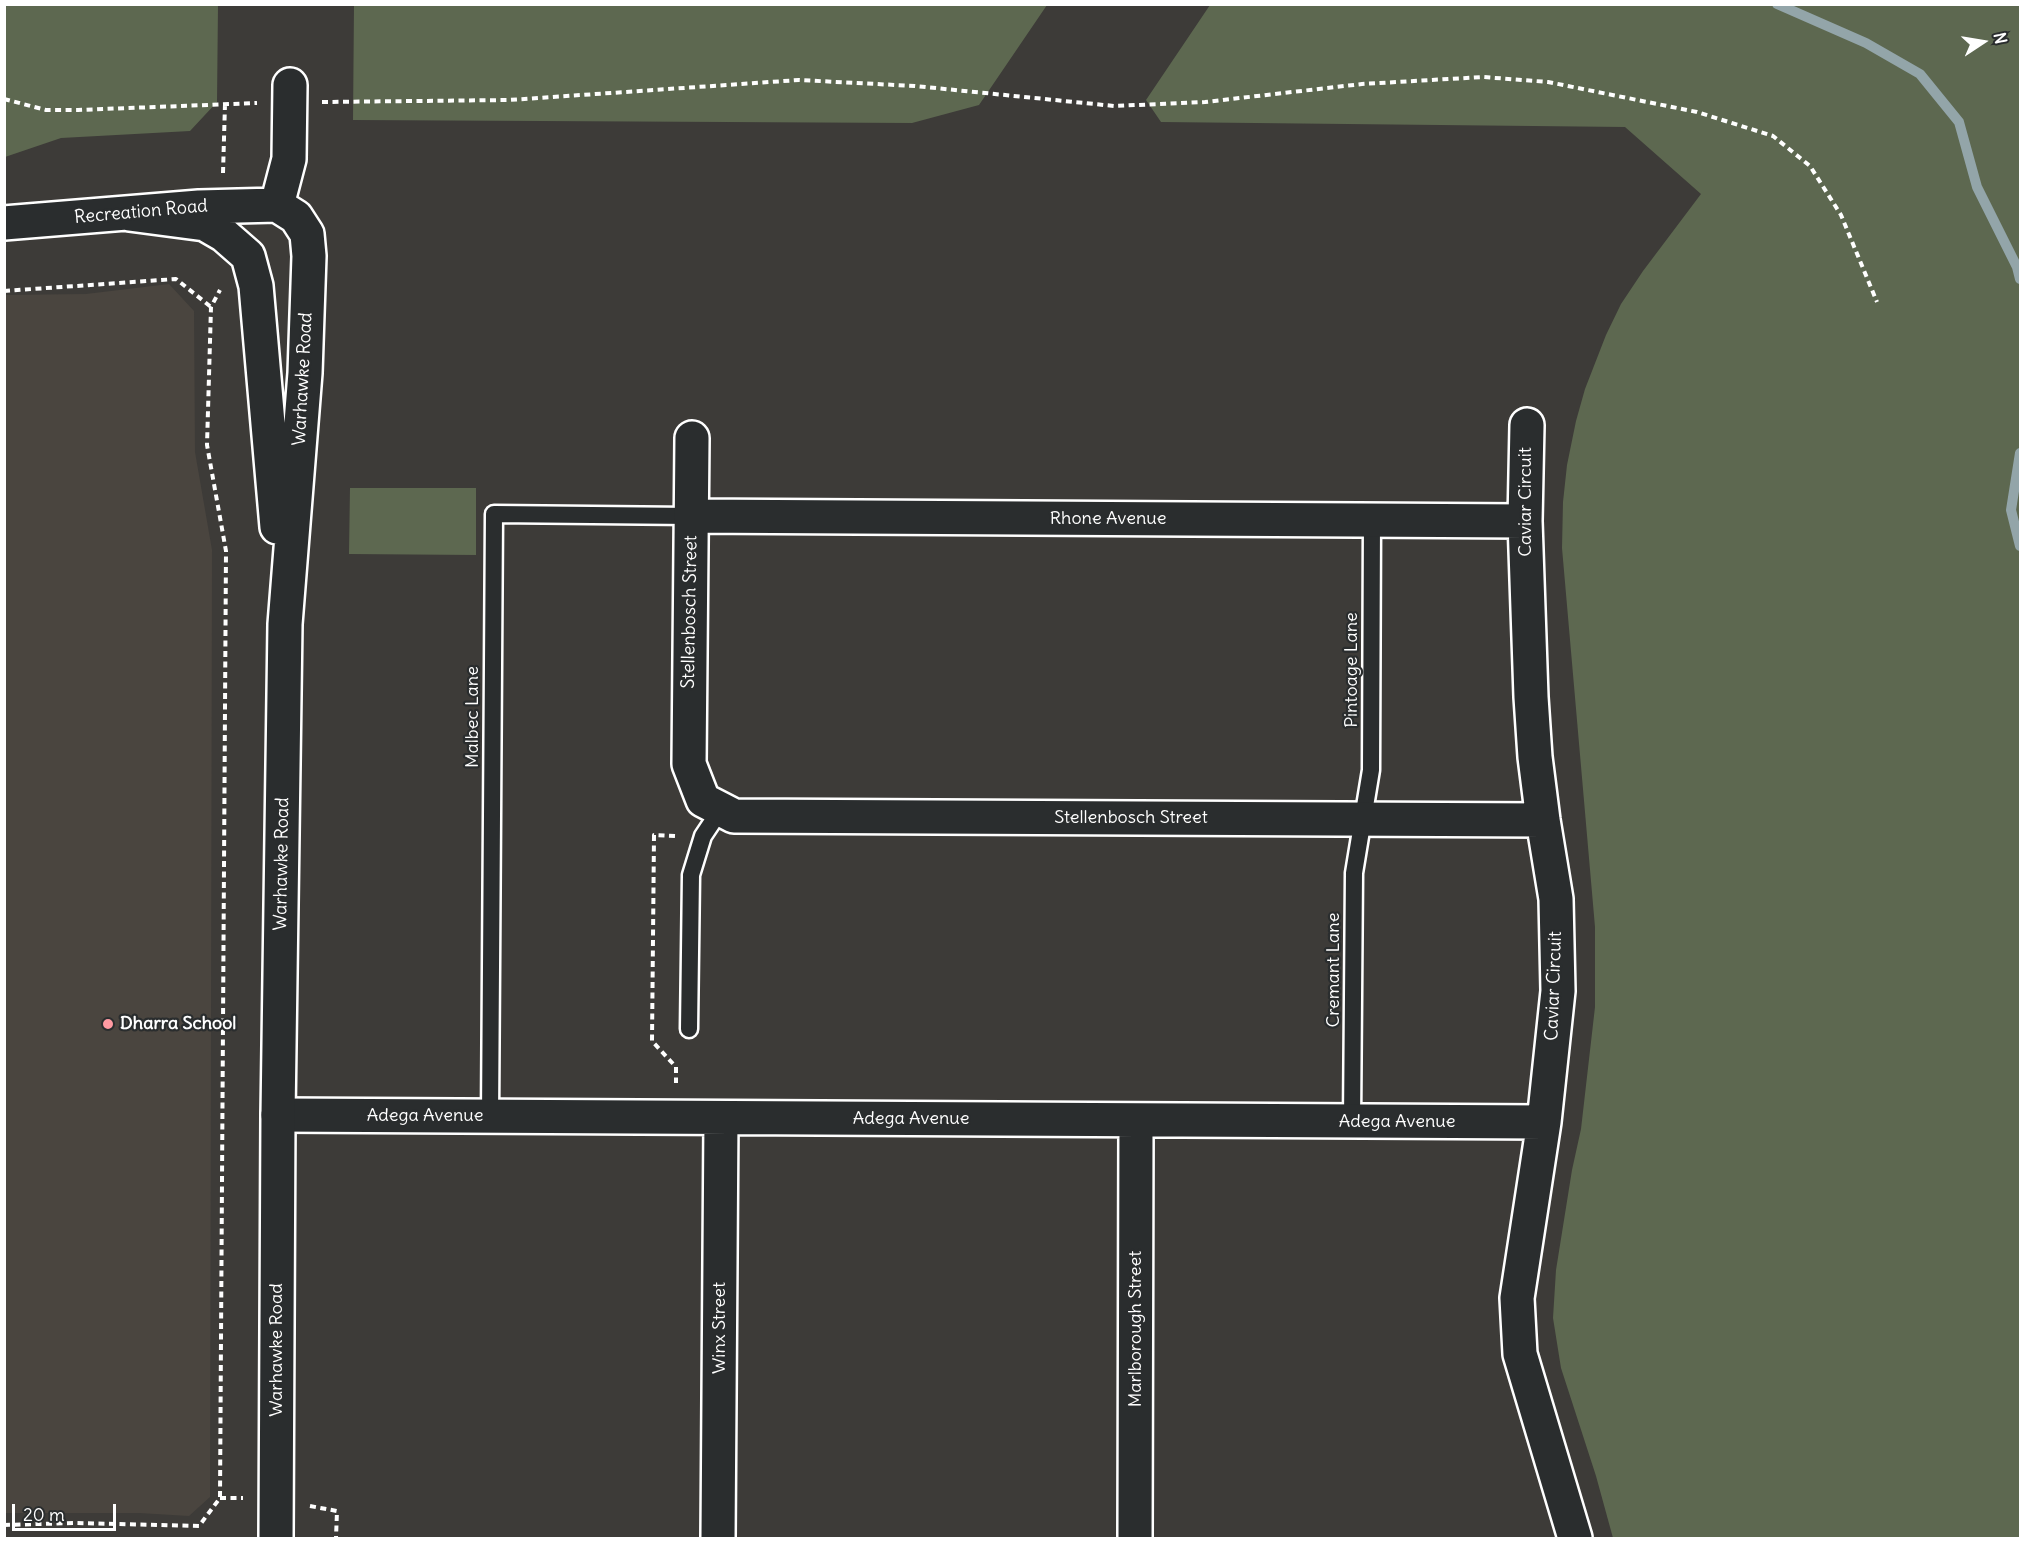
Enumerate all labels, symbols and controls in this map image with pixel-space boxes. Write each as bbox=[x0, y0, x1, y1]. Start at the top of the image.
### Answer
north arrow bbox=[1953, 12, 2013, 72]
text: N bbox=[1990, 31, 2012, 46]
street label: Recreation Road bbox=[73, 195, 209, 229]
street label: Warhawke Road bbox=[289, 312, 317, 446]
street label: Caviar Circuit bbox=[1515, 447, 1537, 557]
street label: Rhone Avenue bbox=[1050, 508, 1166, 530]
street label: Stellenbosch Street bbox=[678, 535, 702, 689]
street label: Pintoage Lane bbox=[1341, 612, 1363, 728]
street label: Malbec Lane bbox=[462, 666, 484, 768]
street label: Warhawke Road bbox=[270, 797, 294, 931]
street label: Stellenbosch Street bbox=[1054, 807, 1208, 829]
street label: Cremant Lane bbox=[1323, 913, 1345, 1027]
street label: Caviar Circuit bbox=[1541, 931, 1567, 1041]
place label: Dharra School bbox=[120, 1013, 236, 1035]
marker: Dharra School bbox=[101, 1017, 115, 1031]
street label: Adega Avenue bbox=[367, 1105, 483, 1127]
street label: Adega Avenue bbox=[853, 1108, 969, 1130]
street label: Adega Avenue bbox=[1339, 1111, 1455, 1133]
street label: Marlborough Street bbox=[1125, 1251, 1147, 1407]
street label: Winx Street bbox=[709, 1282, 731, 1374]
street label: Warhawke Road bbox=[266, 1283, 288, 1417]
scale bar bbox=[15, 1492, 118, 1530]
text: 20 m bbox=[23, 1503, 65, 1526]

